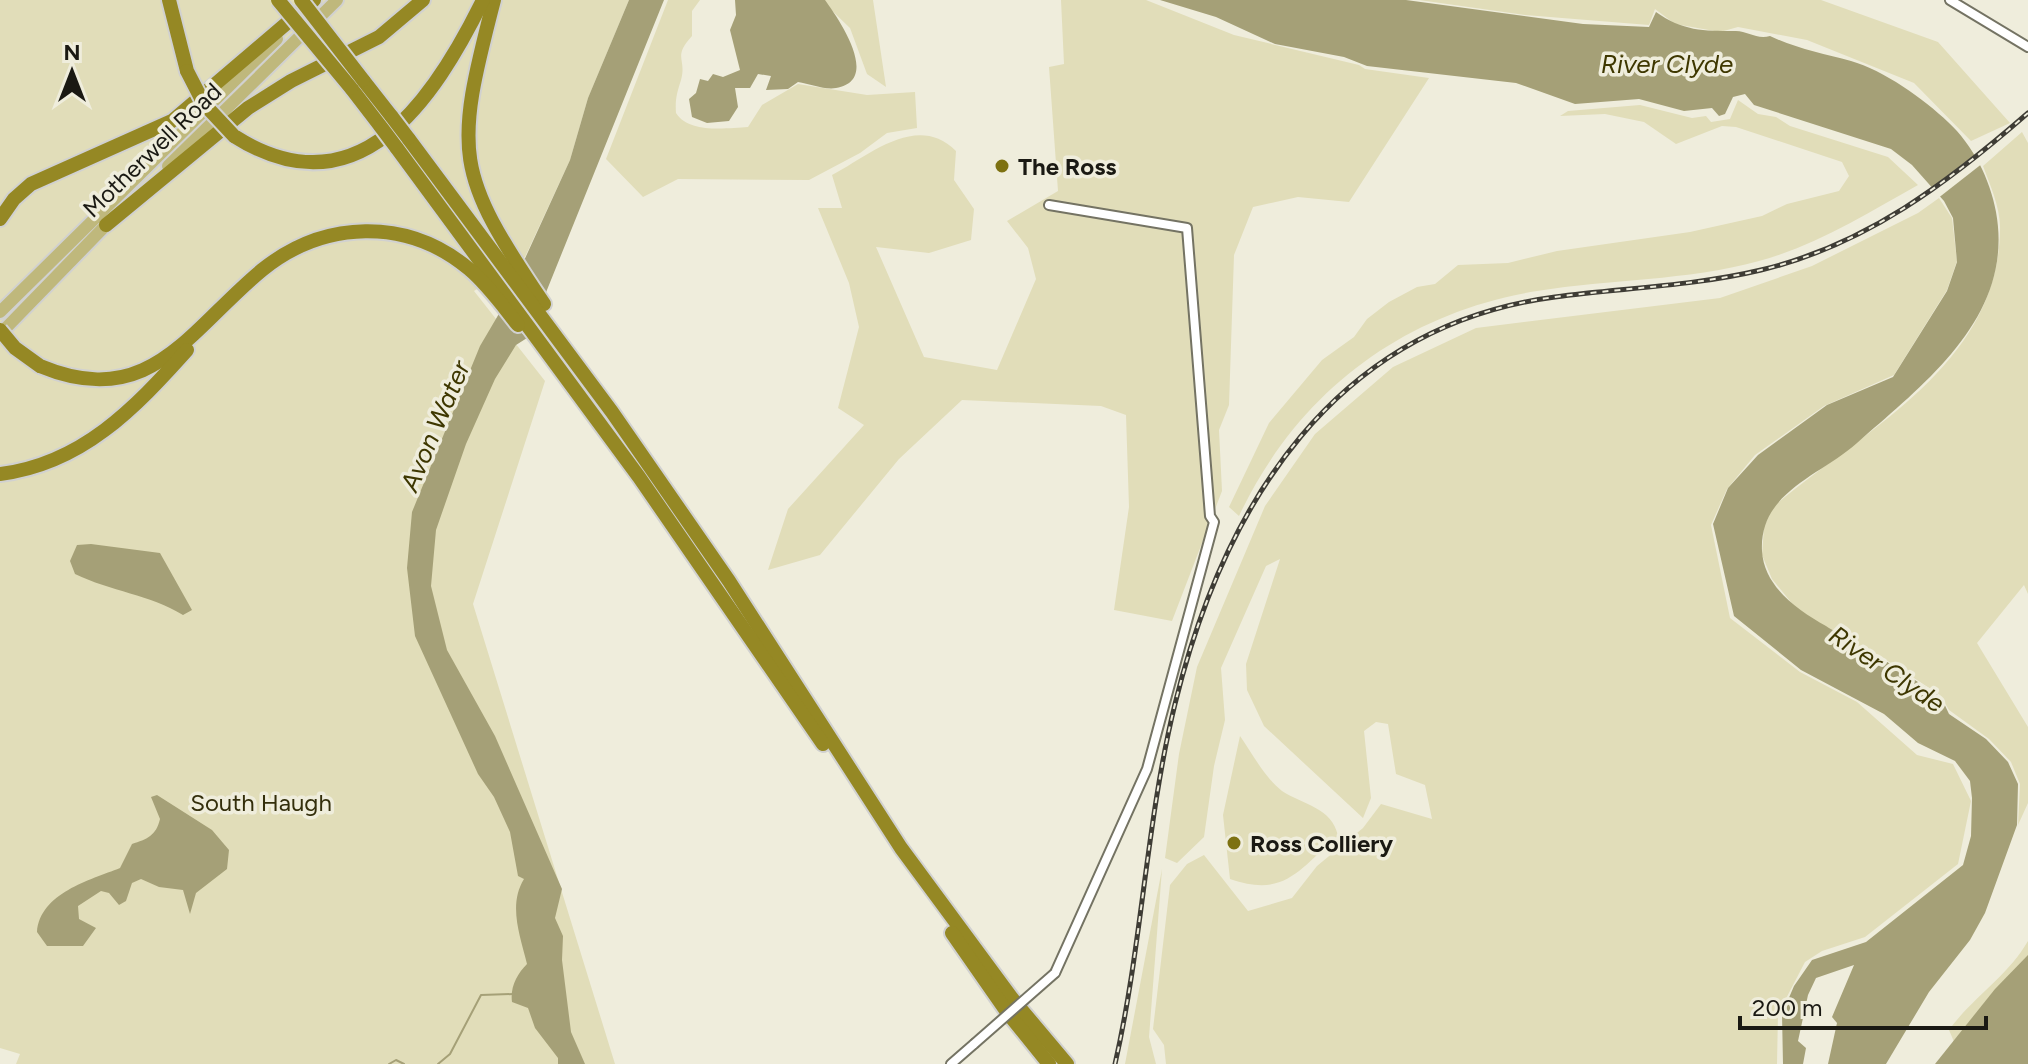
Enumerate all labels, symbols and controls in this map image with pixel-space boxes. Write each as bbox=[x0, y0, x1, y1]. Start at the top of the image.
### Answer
north arrow bbox=[32, 32, 112, 112]
text: N bbox=[63, 39, 81, 66]
water label: River Clyde bbox=[1601, 48, 1733, 80]
street label: Motherwell Road bbox=[77, 77, 227, 223]
place label: The Ross bbox=[1018, 152, 1116, 181]
marker: The Ross bbox=[993, 157, 1011, 175]
water label: Avon Water bbox=[393, 355, 477, 497]
water label: River Clyde bbox=[1823, 619, 1951, 719]
park label: South Haugh bbox=[190, 788, 332, 817]
place label: Ross Colliery bbox=[1250, 829, 1393, 858]
marker: Ross Colliery bbox=[1225, 834, 1243, 852]
scale bar bbox=[1740, 980, 1986, 1030]
text: 200 m bbox=[1752, 993, 1823, 1022]

